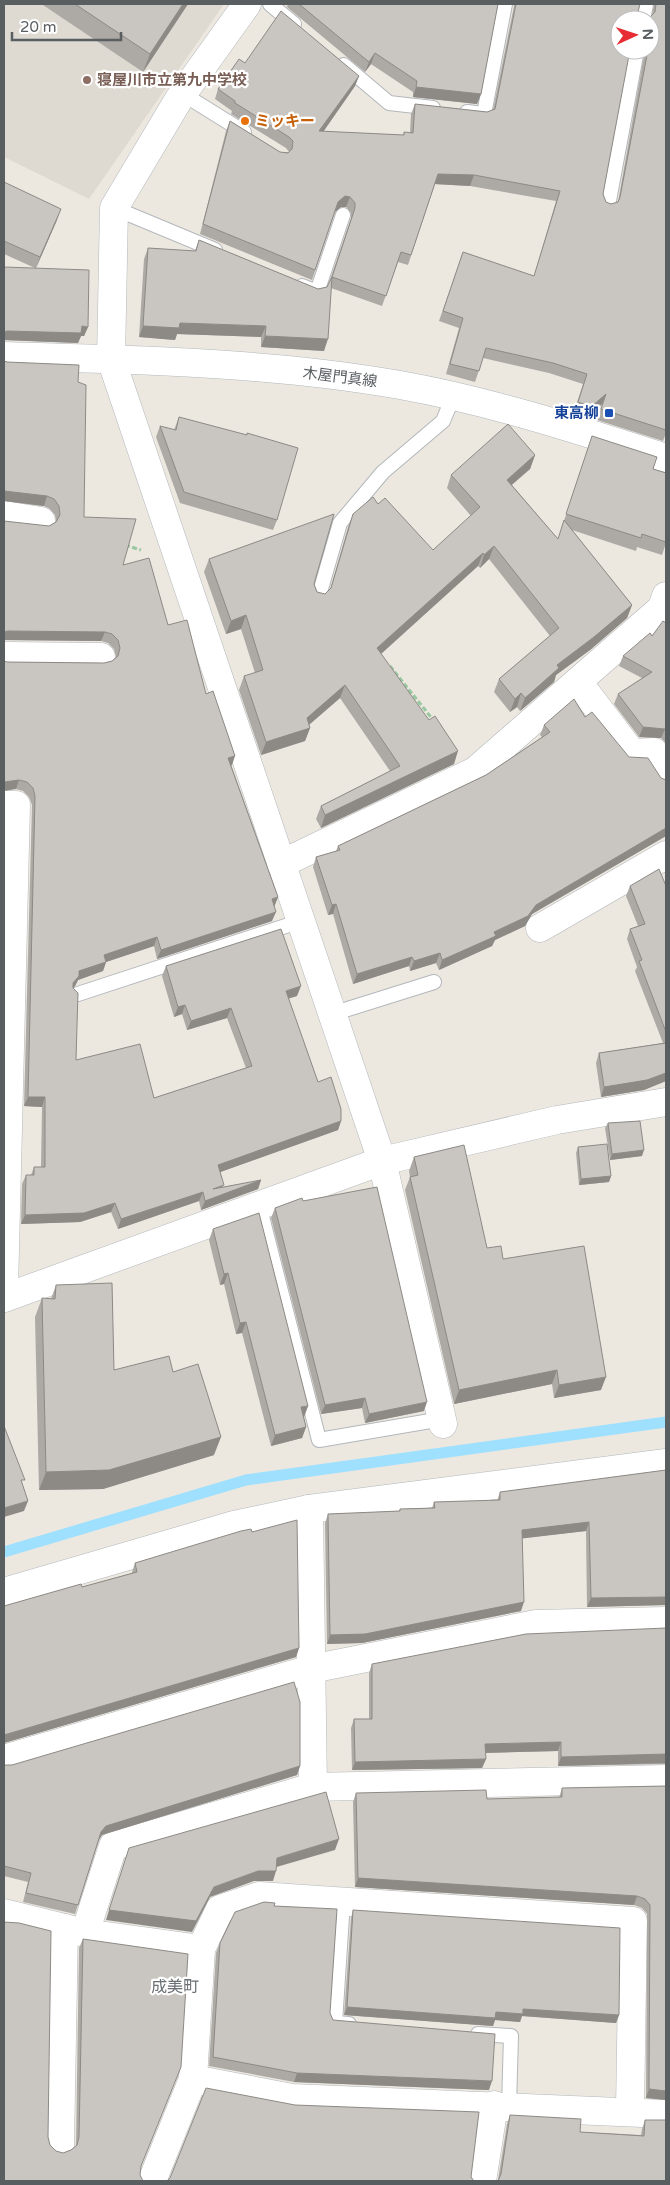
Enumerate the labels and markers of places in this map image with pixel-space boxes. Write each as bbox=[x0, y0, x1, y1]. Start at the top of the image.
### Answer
place label: 寝屋川市立第九中学校 bbox=[97, 71, 247, 89]
marker: 寝屋川市立第九中学校 bbox=[81, 74, 93, 86]
place label: ミッキー bbox=[255, 112, 315, 130]
marker: ミッキー bbox=[239, 115, 251, 127]
place label: 東高柳 bbox=[554, 404, 599, 422]
marker: 東高柳 bbox=[603, 407, 615, 419]

